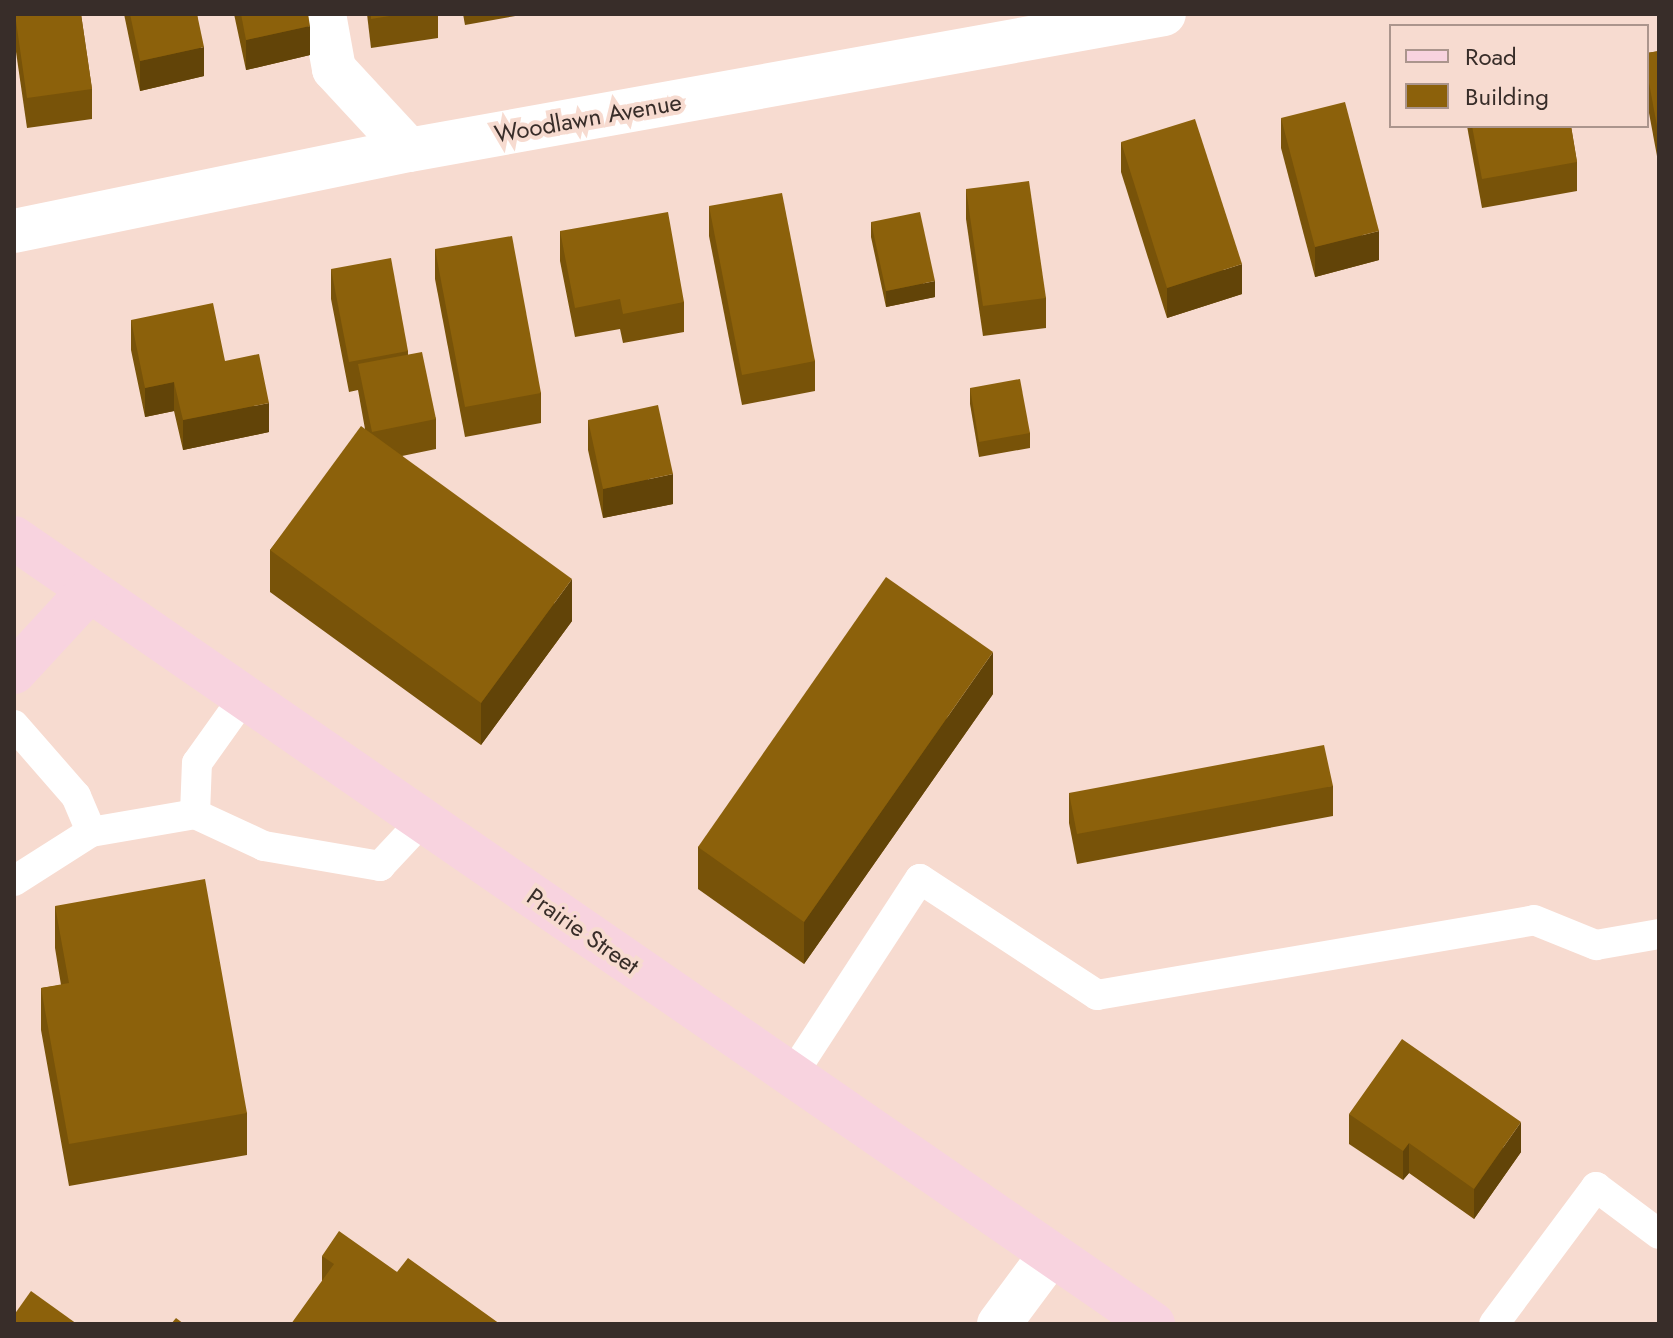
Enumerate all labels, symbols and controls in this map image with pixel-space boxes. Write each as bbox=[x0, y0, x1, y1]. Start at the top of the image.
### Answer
legend bbox=[1389, 24, 1649, 128]
text: Road bbox=[1465, 39, 1517, 74]
text: Building bbox=[1465, 79, 1549, 114]
street label: Woodlawn Avenue bbox=[492, 87, 684, 149]
street label: Prairie Street bbox=[522, 882, 644, 980]

